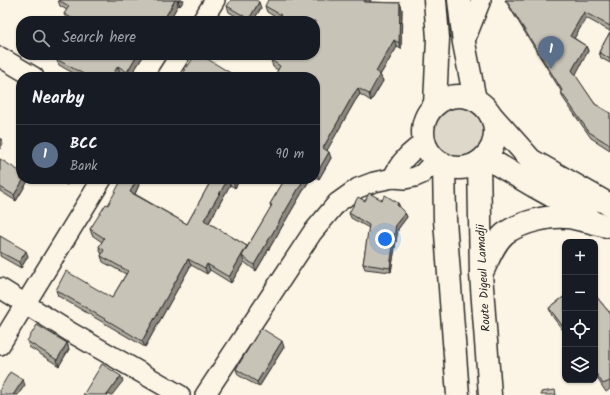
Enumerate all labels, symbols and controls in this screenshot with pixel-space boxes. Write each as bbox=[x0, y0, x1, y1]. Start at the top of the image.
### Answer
search box bbox=[16, 16, 320, 60]
text: Search here bbox=[62, 26, 136, 50]
icon: search bbox=[30, 27, 52, 49]
pin: 1 bbox=[538, 36, 564, 69]
text: Nearby bbox=[32, 85, 84, 112]
text: BCC bbox=[70, 132, 98, 156]
text: 1 bbox=[43, 144, 47, 165]
text: 90 m bbox=[276, 144, 304, 165]
text: Bank bbox=[70, 156, 97, 177]
street label: Route Digeul Lamadji bbox=[471, 223, 496, 332]
your location bbox=[375, 229, 395, 249]
map controls bbox=[562, 239, 598, 383]
button: + bbox=[562, 239, 598, 275]
button: − bbox=[562, 275, 598, 311]
button: locate bbox=[562, 311, 598, 347]
button: layers bbox=[562, 347, 598, 383]

